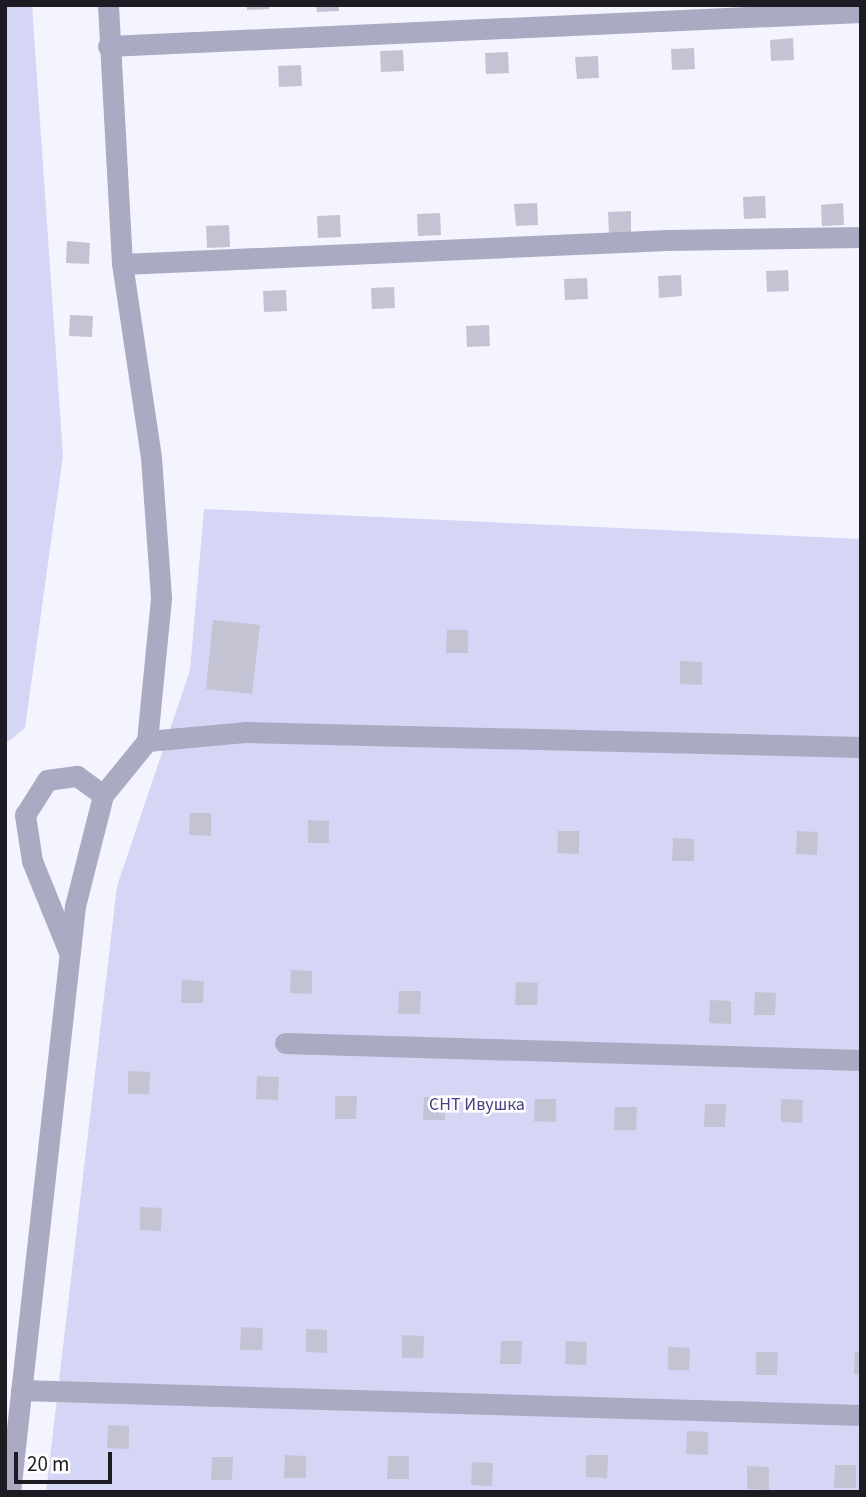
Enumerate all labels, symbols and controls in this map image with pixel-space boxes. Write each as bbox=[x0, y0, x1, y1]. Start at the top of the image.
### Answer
park label: СНТ Ивушка bbox=[429, 1094, 525, 1116]
scale bar bbox=[18, 1438, 116, 1482]
text: 20 m bbox=[27, 1449, 69, 1479]

